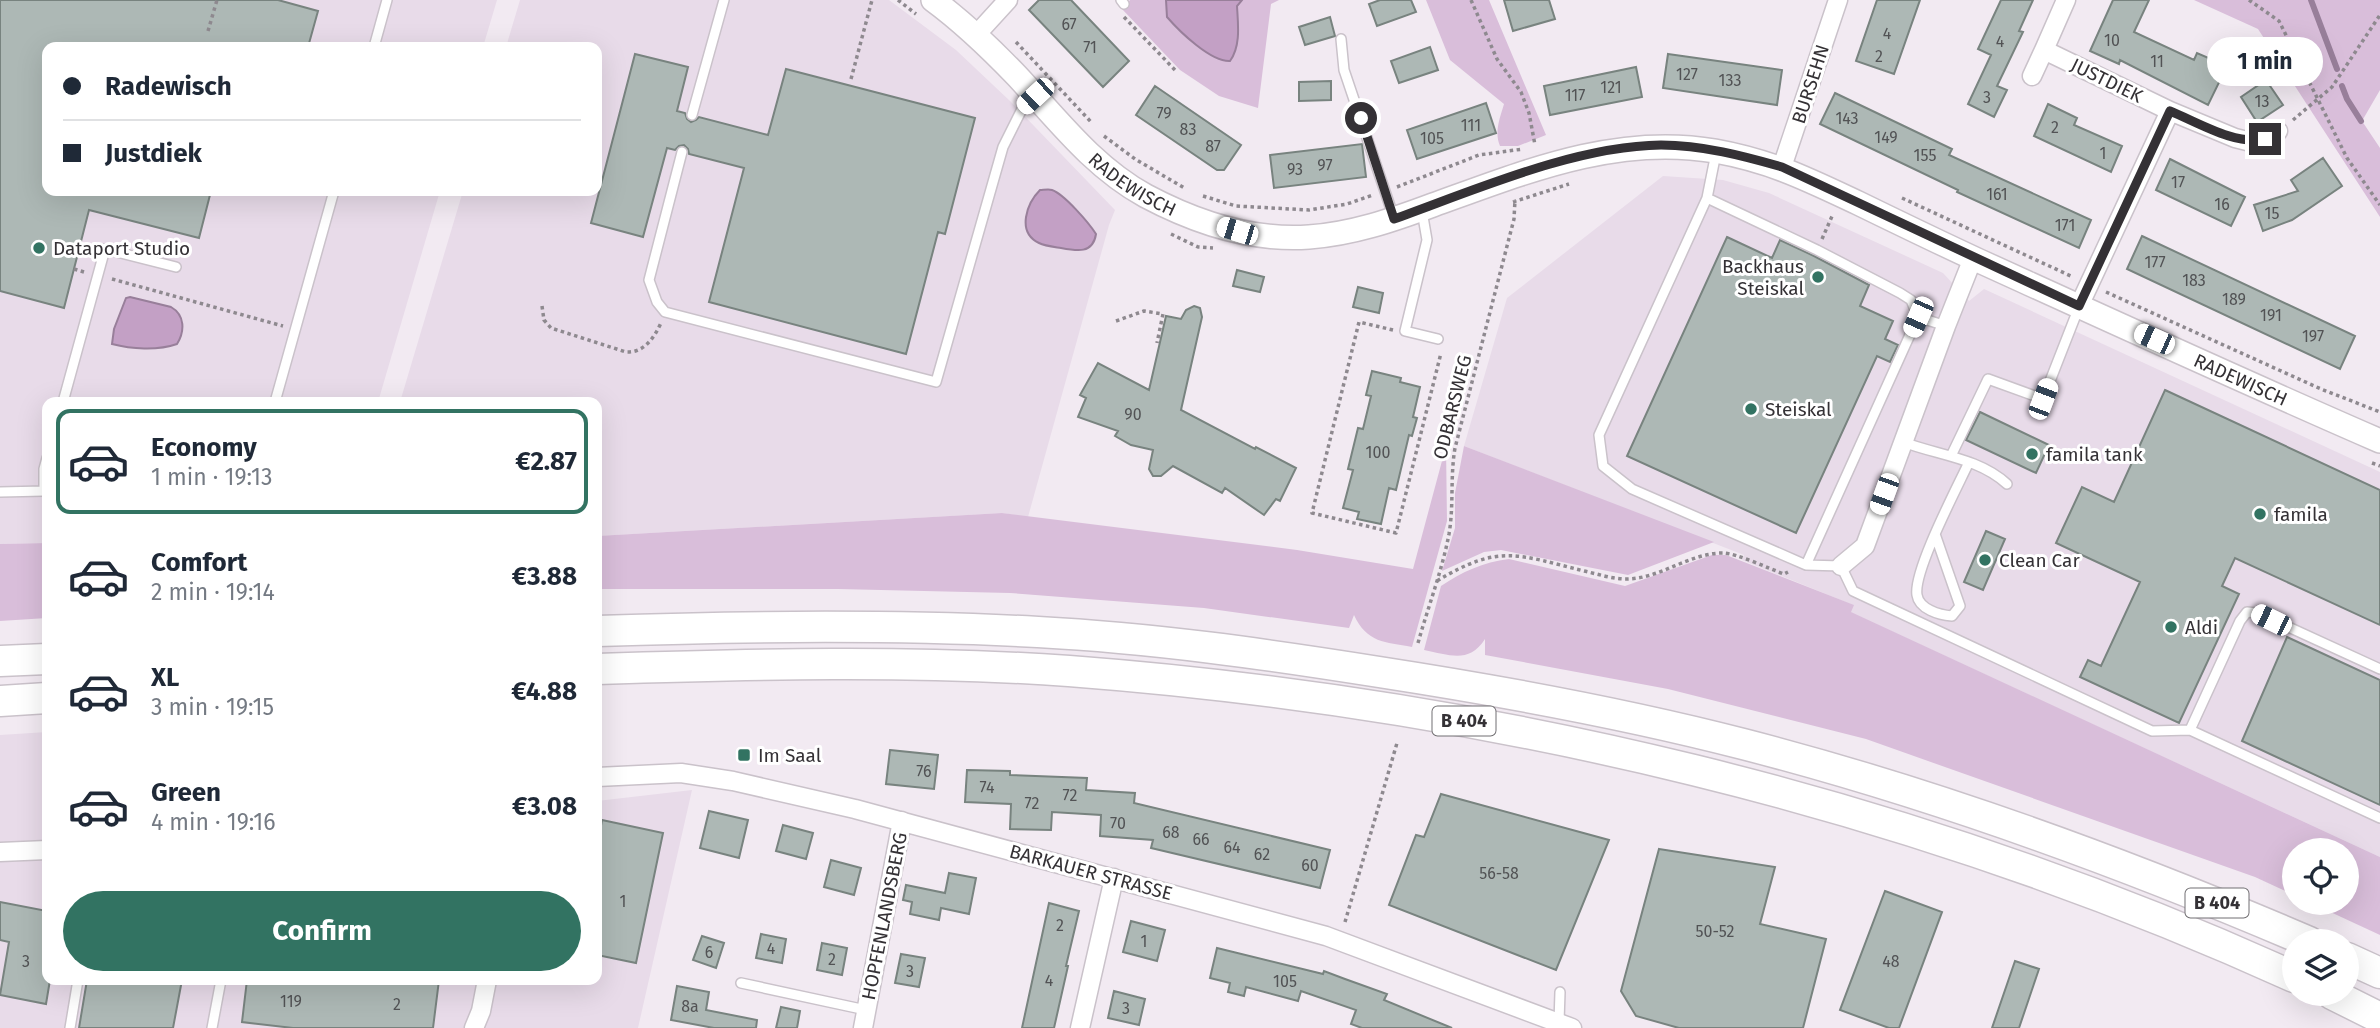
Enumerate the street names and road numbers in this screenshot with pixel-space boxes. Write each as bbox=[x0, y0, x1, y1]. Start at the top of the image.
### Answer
street label: BURSEHN bbox=[1787, 42, 1834, 127]
street label: JUSTDIEK bbox=[2067, 53, 2147, 108]
street label: RADEWISCH bbox=[1084, 148, 1180, 221]
street label: RADEWISCH bbox=[2190, 349, 2291, 411]
street label: ODBARSWEG bbox=[1428, 352, 1477, 462]
road number: B 404 bbox=[1432, 706, 1496, 736]
street label: HOPFENLANDSBERG bbox=[857, 830, 912, 1002]
street label: BARKAUER STRASSE bbox=[1007, 840, 1175, 905]
road number: B 404 bbox=[2186, 888, 2248, 918]

